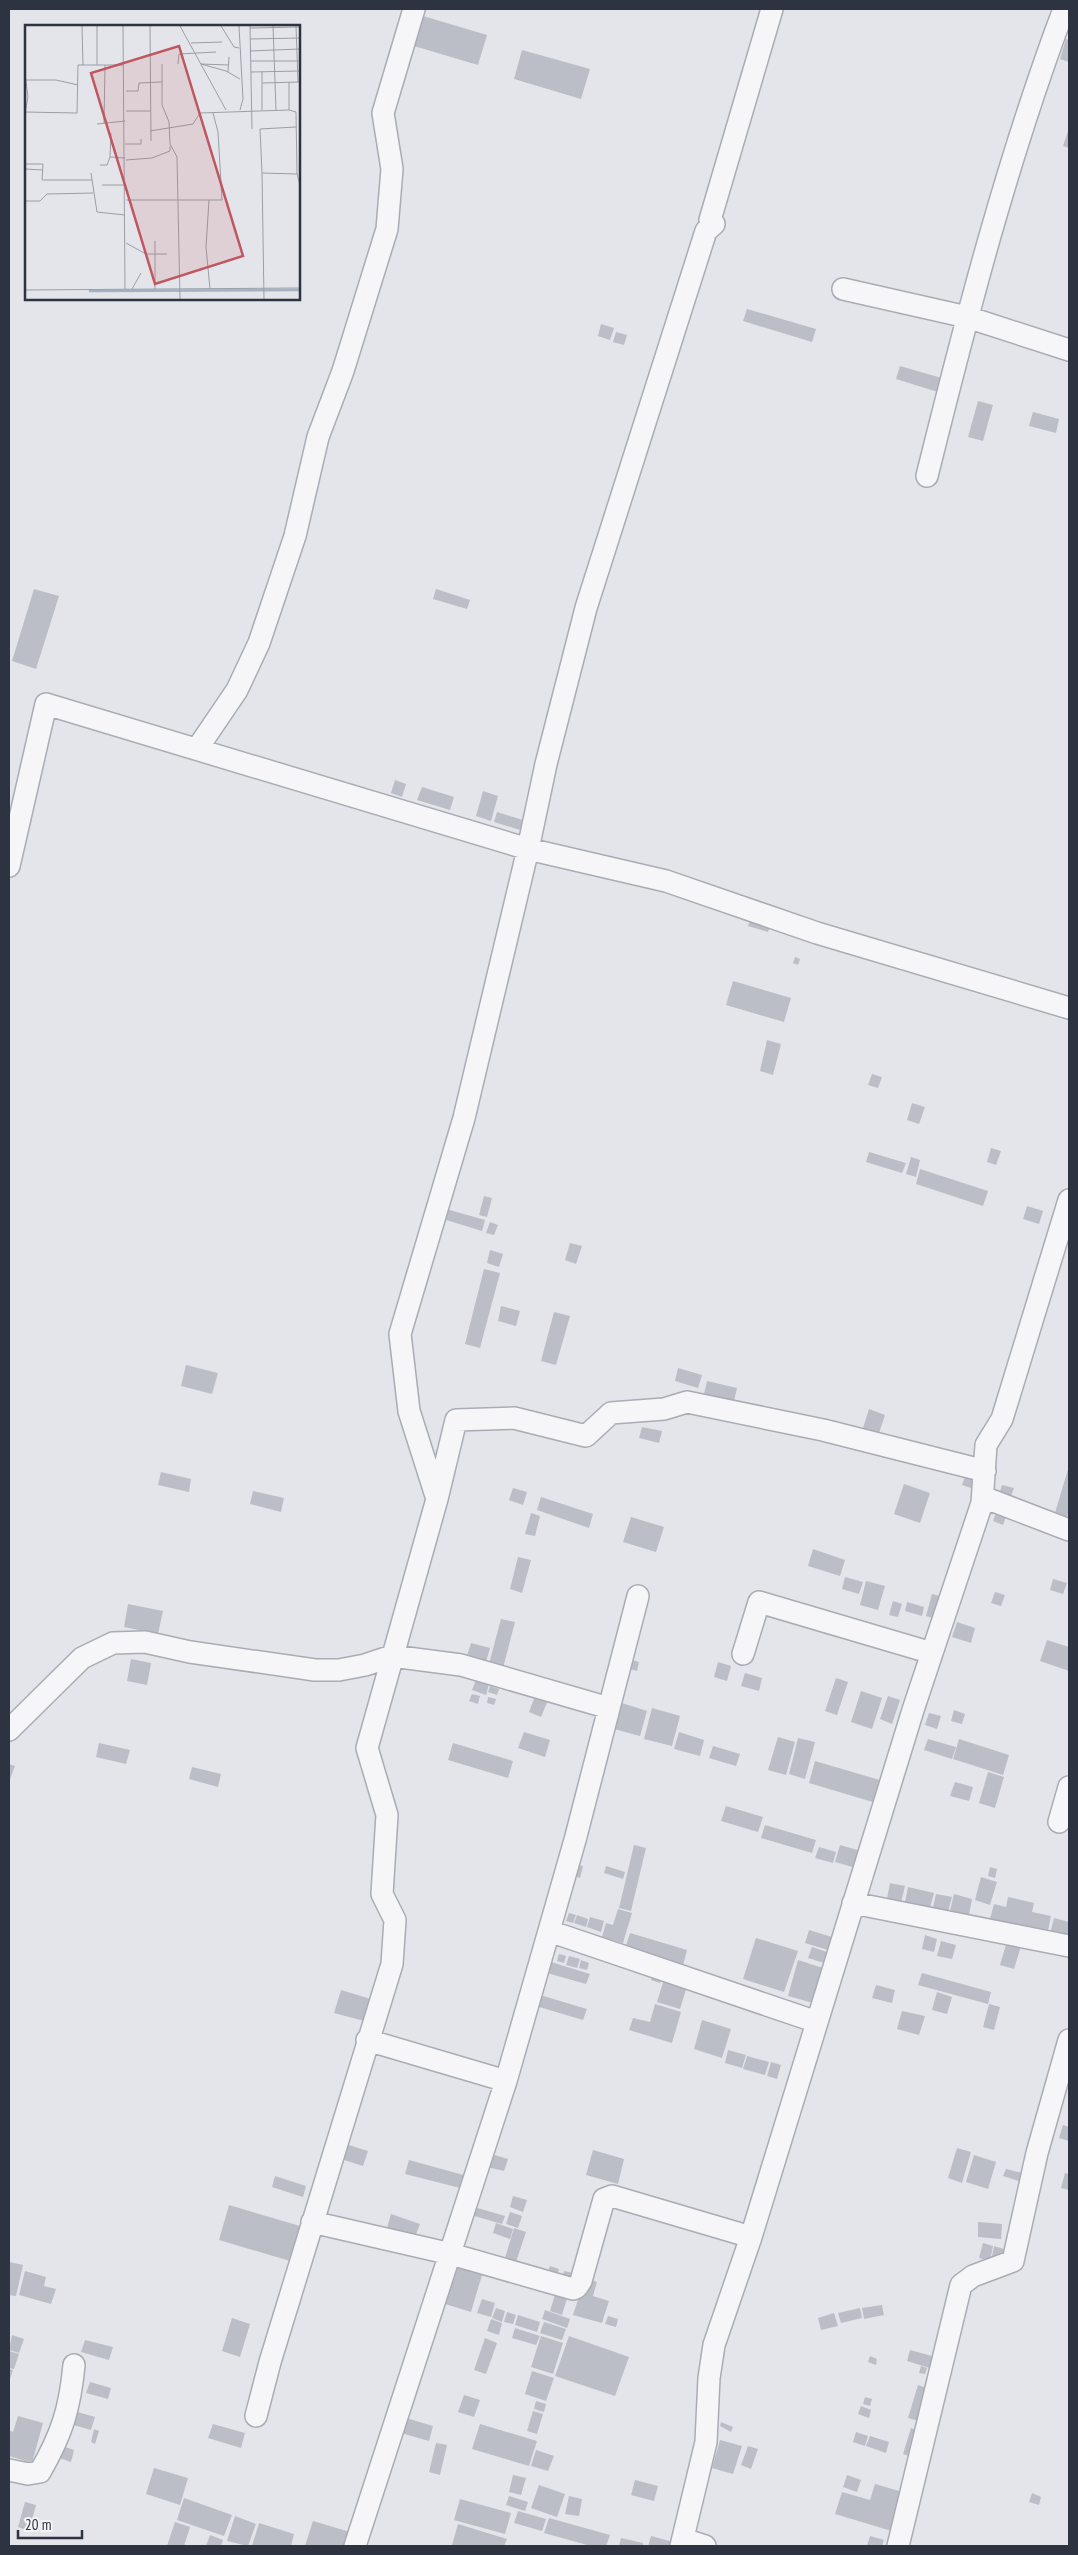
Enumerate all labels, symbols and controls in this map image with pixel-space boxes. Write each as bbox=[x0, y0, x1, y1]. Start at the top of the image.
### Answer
inset map bbox=[25, 25, 300, 300]
scale bar bbox=[18, 2508, 81, 2540]
text: 20 m bbox=[25, 2515, 51, 2534]

